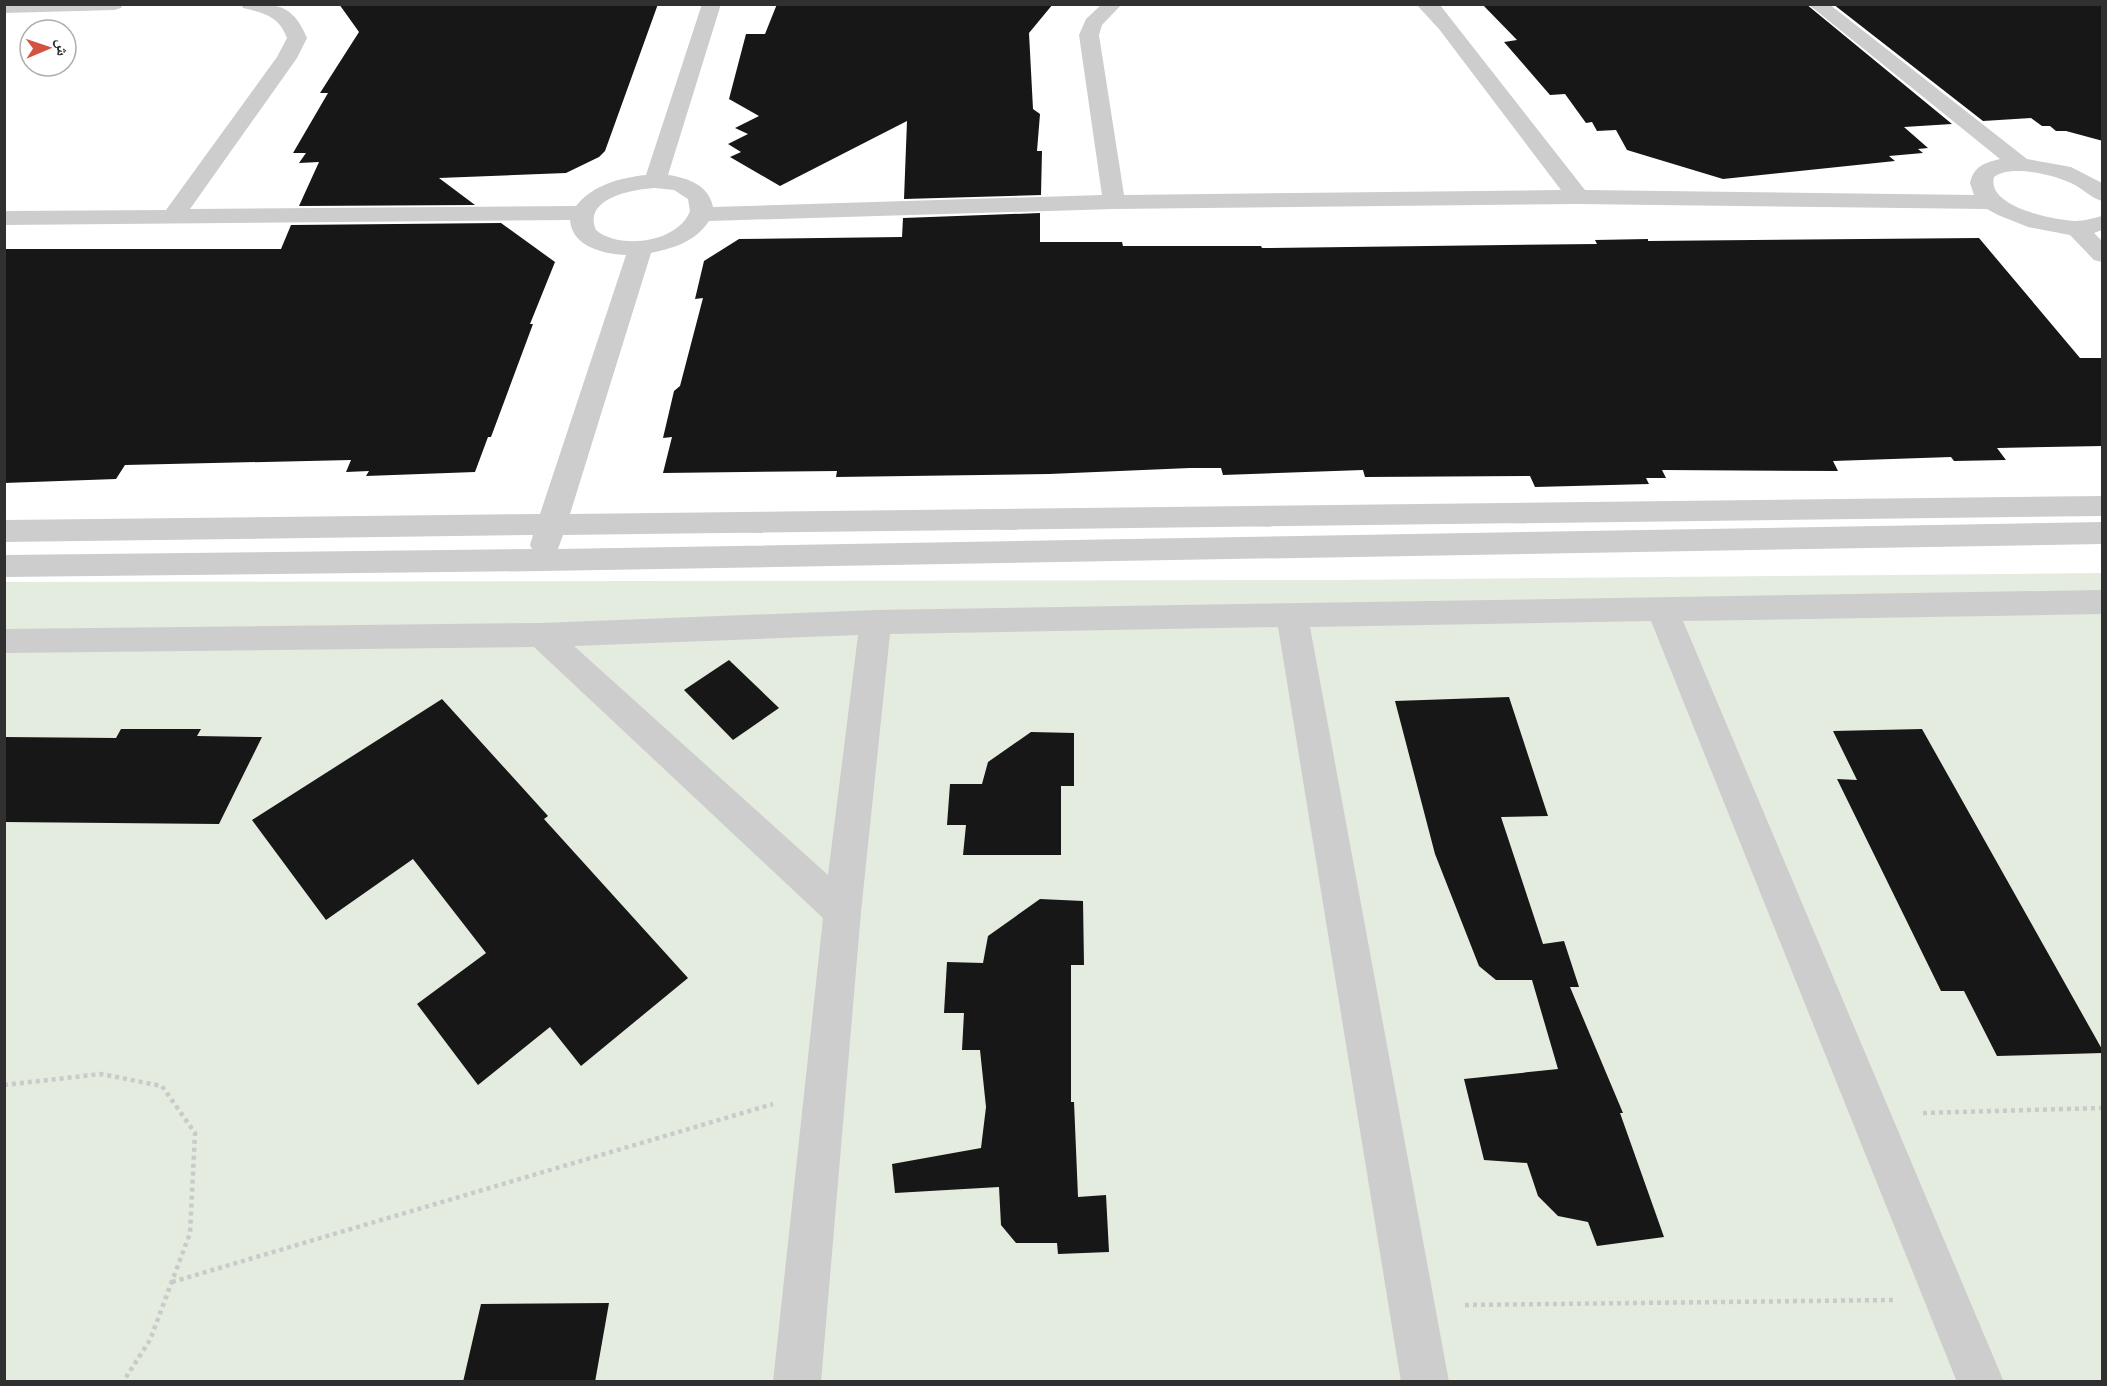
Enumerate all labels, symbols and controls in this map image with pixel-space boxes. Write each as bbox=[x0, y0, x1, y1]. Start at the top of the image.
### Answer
north arrow bbox=[18, 18, 78, 78]
text: ش bbox=[53, 39, 70, 56]

